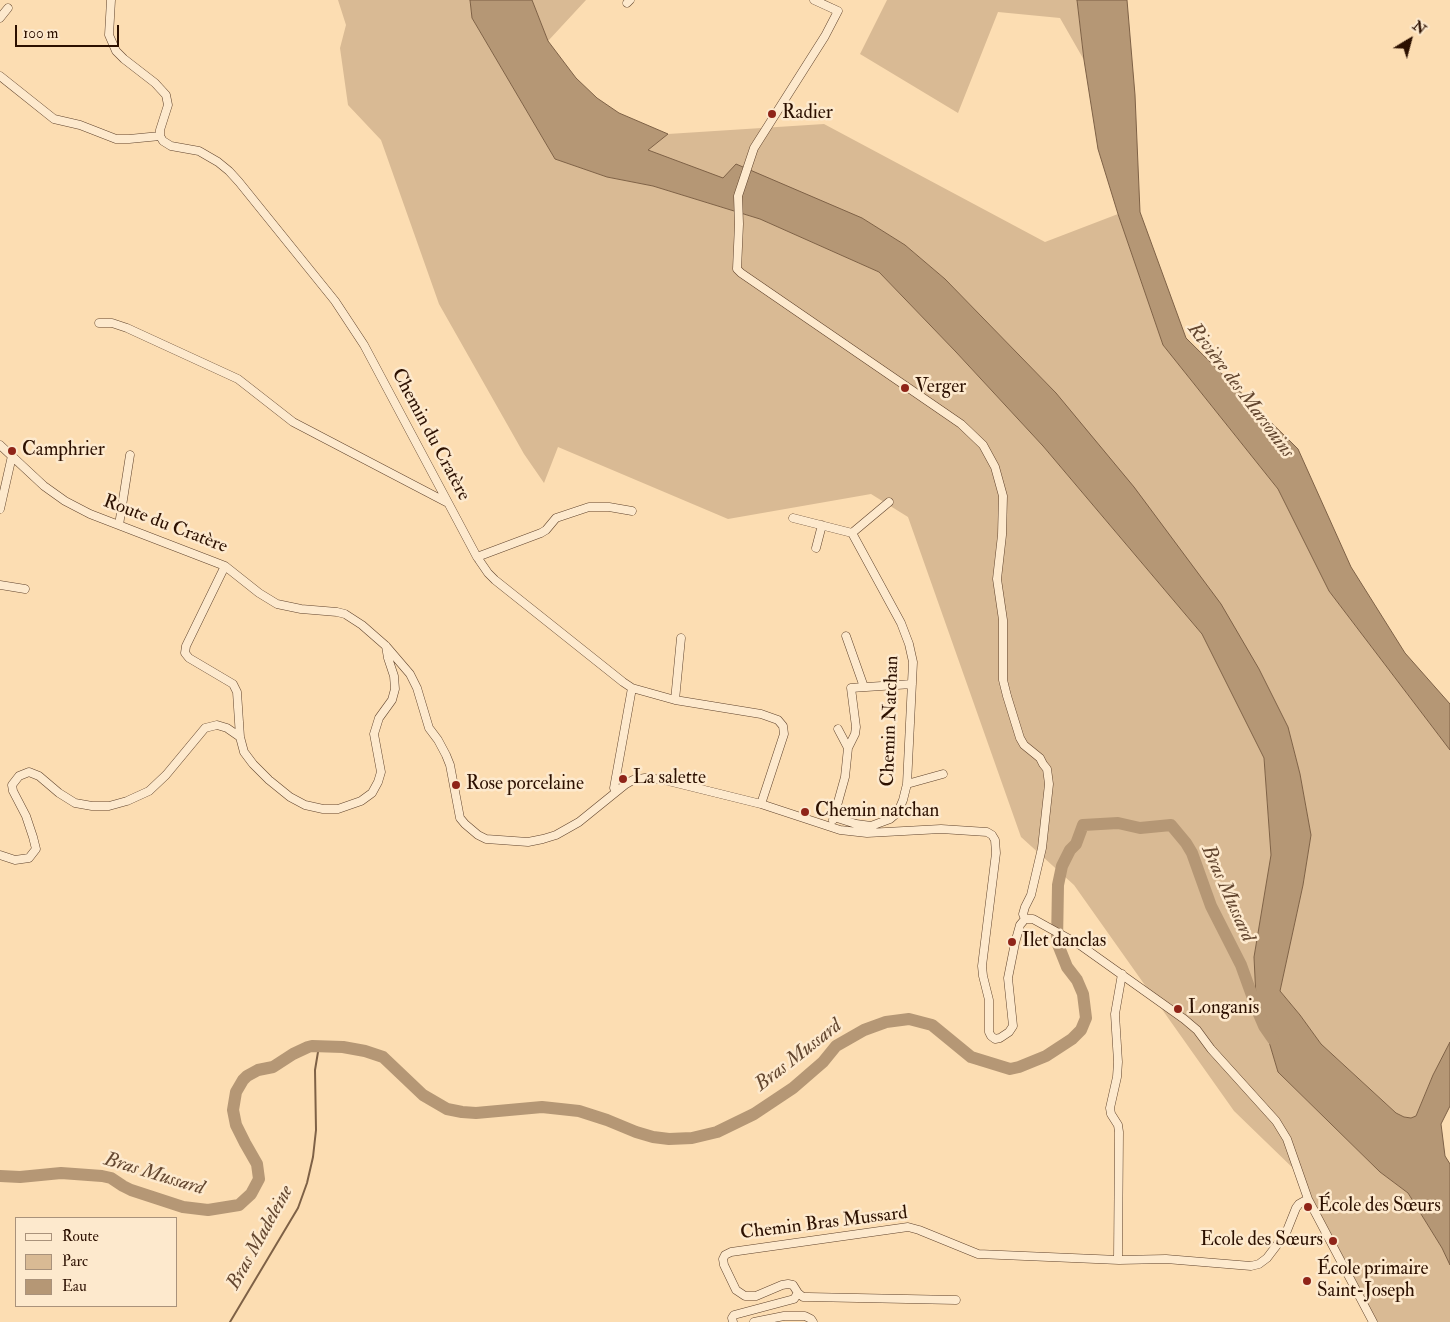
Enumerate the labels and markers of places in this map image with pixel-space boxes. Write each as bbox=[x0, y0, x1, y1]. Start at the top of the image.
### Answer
place label: Radier bbox=[782, 103, 833, 125]
marker: Radier bbox=[766, 108, 778, 120]
place label: Verger bbox=[915, 377, 966, 399]
marker: Verger bbox=[899, 382, 911, 394]
place label: Camphrier bbox=[22, 440, 105, 462]
marker: Camphrier bbox=[6, 445, 18, 457]
place label: La salette bbox=[633, 768, 706, 790]
marker: La salette bbox=[617, 773, 629, 785]
place label: Rose porcelaine bbox=[466, 774, 584, 796]
marker: Rose porcelaine bbox=[450, 779, 462, 791]
place label: Chemin natchan bbox=[815, 801, 939, 823]
marker: Chemin natchan bbox=[799, 806, 811, 818]
place label: Ilet danclas bbox=[1022, 931, 1106, 953]
marker: Ilet danclas bbox=[1006, 936, 1018, 948]
place label: Longanis bbox=[1188, 998, 1259, 1020]
marker: Longanis bbox=[1172, 1003, 1184, 1015]
place label: École des Sœurs bbox=[1318, 1196, 1441, 1218]
marker: École des Sœurs bbox=[1302, 1201, 1314, 1213]
place label: Ecole des Sœurs bbox=[1200, 1230, 1323, 1252]
marker: Ecole des Sœurs bbox=[1327, 1235, 1339, 1247]
place label: École primaire Saint-Joseph bbox=[1317, 1259, 1428, 1303]
marker: École primaire Saint-Joseph bbox=[1301, 1275, 1313, 1287]

